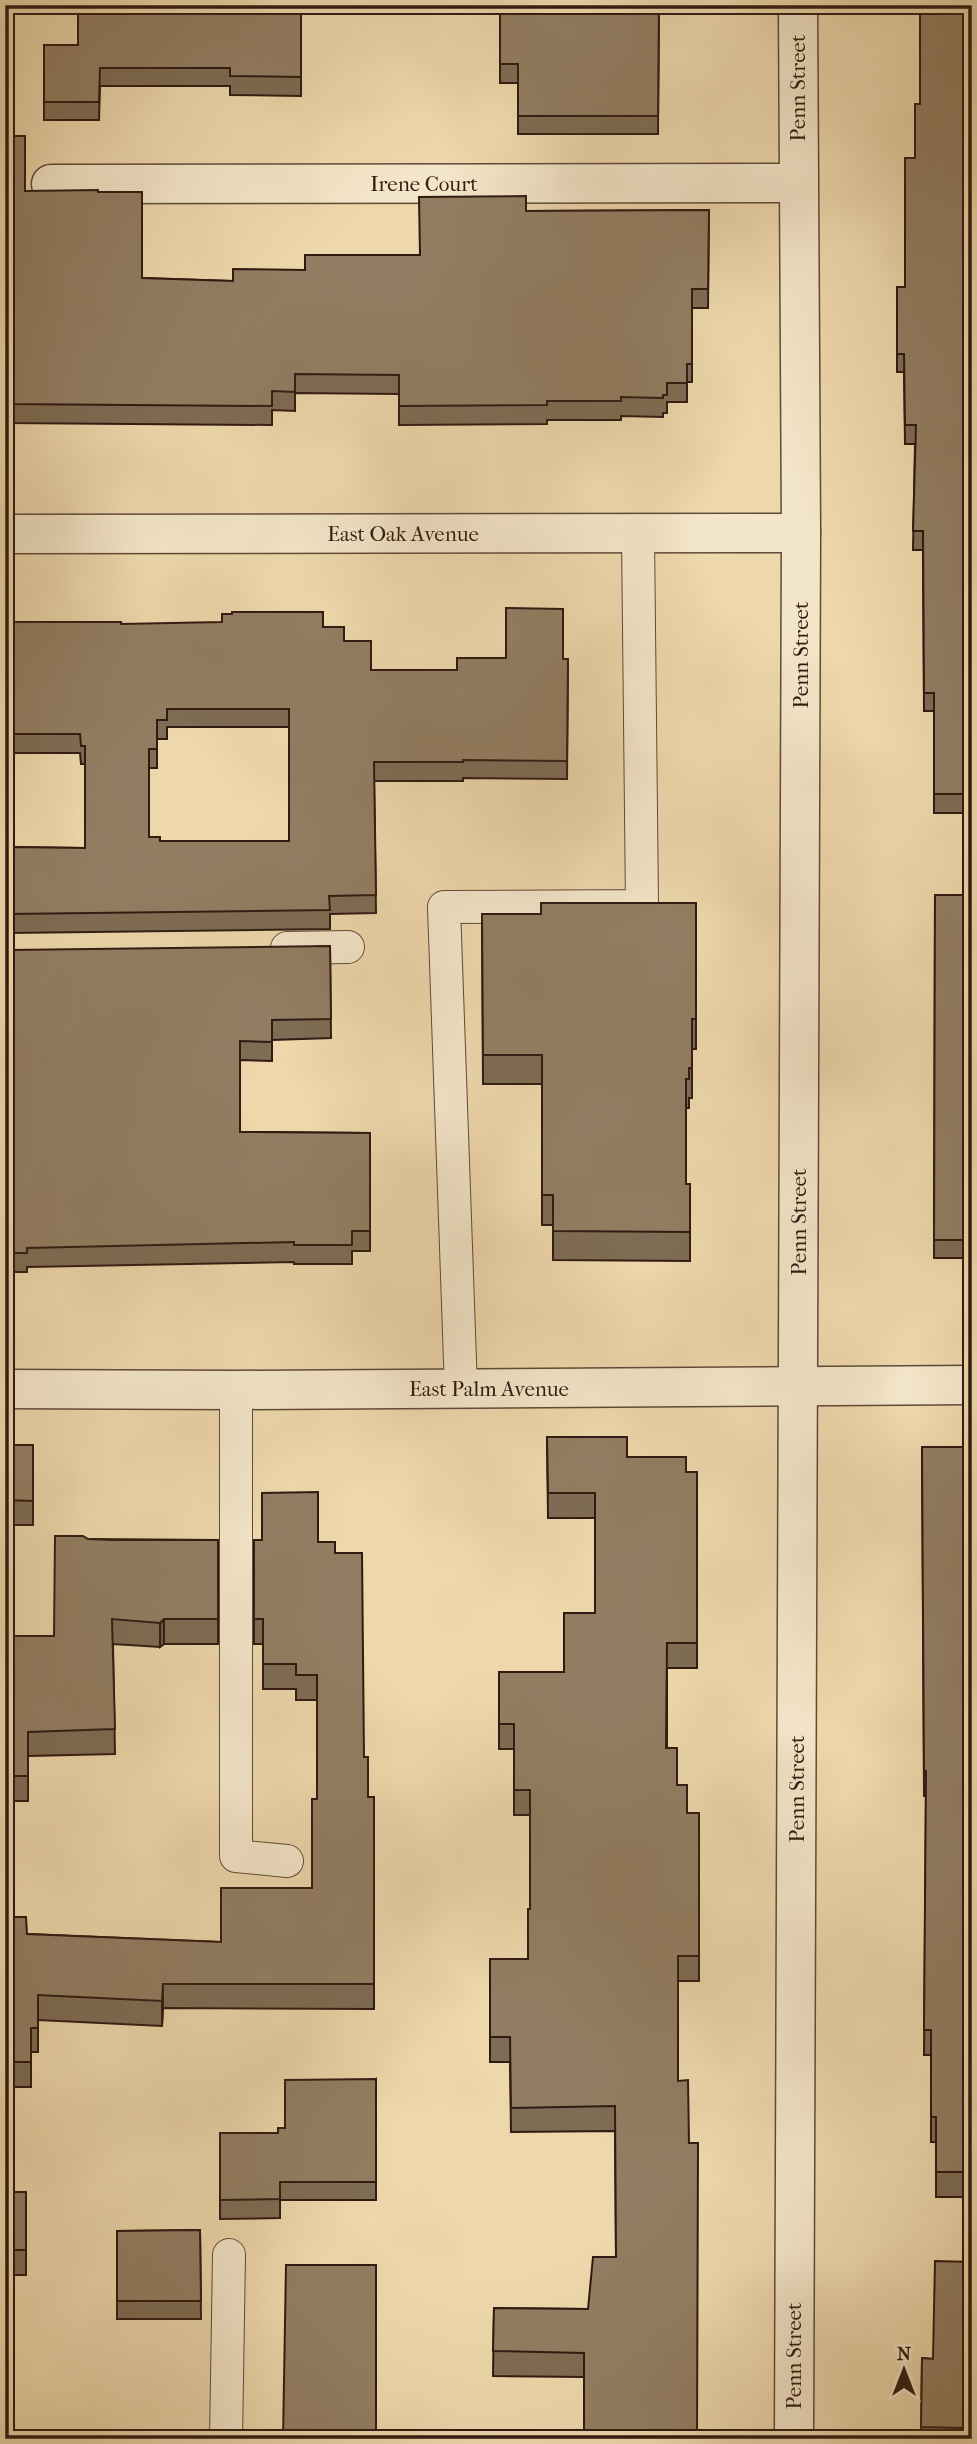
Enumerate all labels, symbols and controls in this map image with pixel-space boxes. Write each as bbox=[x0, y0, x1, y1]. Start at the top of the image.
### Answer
street label: Penn Street bbox=[786, 34, 810, 141]
street label: Irene Court bbox=[370, 172, 478, 196]
street label: East Oak Avenue bbox=[327, 522, 479, 546]
street label: Penn Street bbox=[789, 601, 813, 708]
street label: Penn Street bbox=[787, 1168, 811, 1275]
street label: East Palm Avenue bbox=[409, 1377, 569, 1401]
street label: Penn Street bbox=[785, 1735, 809, 1842]
street label: Penn Street bbox=[782, 2302, 806, 2409]
north arrow bbox=[869, 2336, 939, 2406]
text: N bbox=[897, 2343, 912, 2365]

